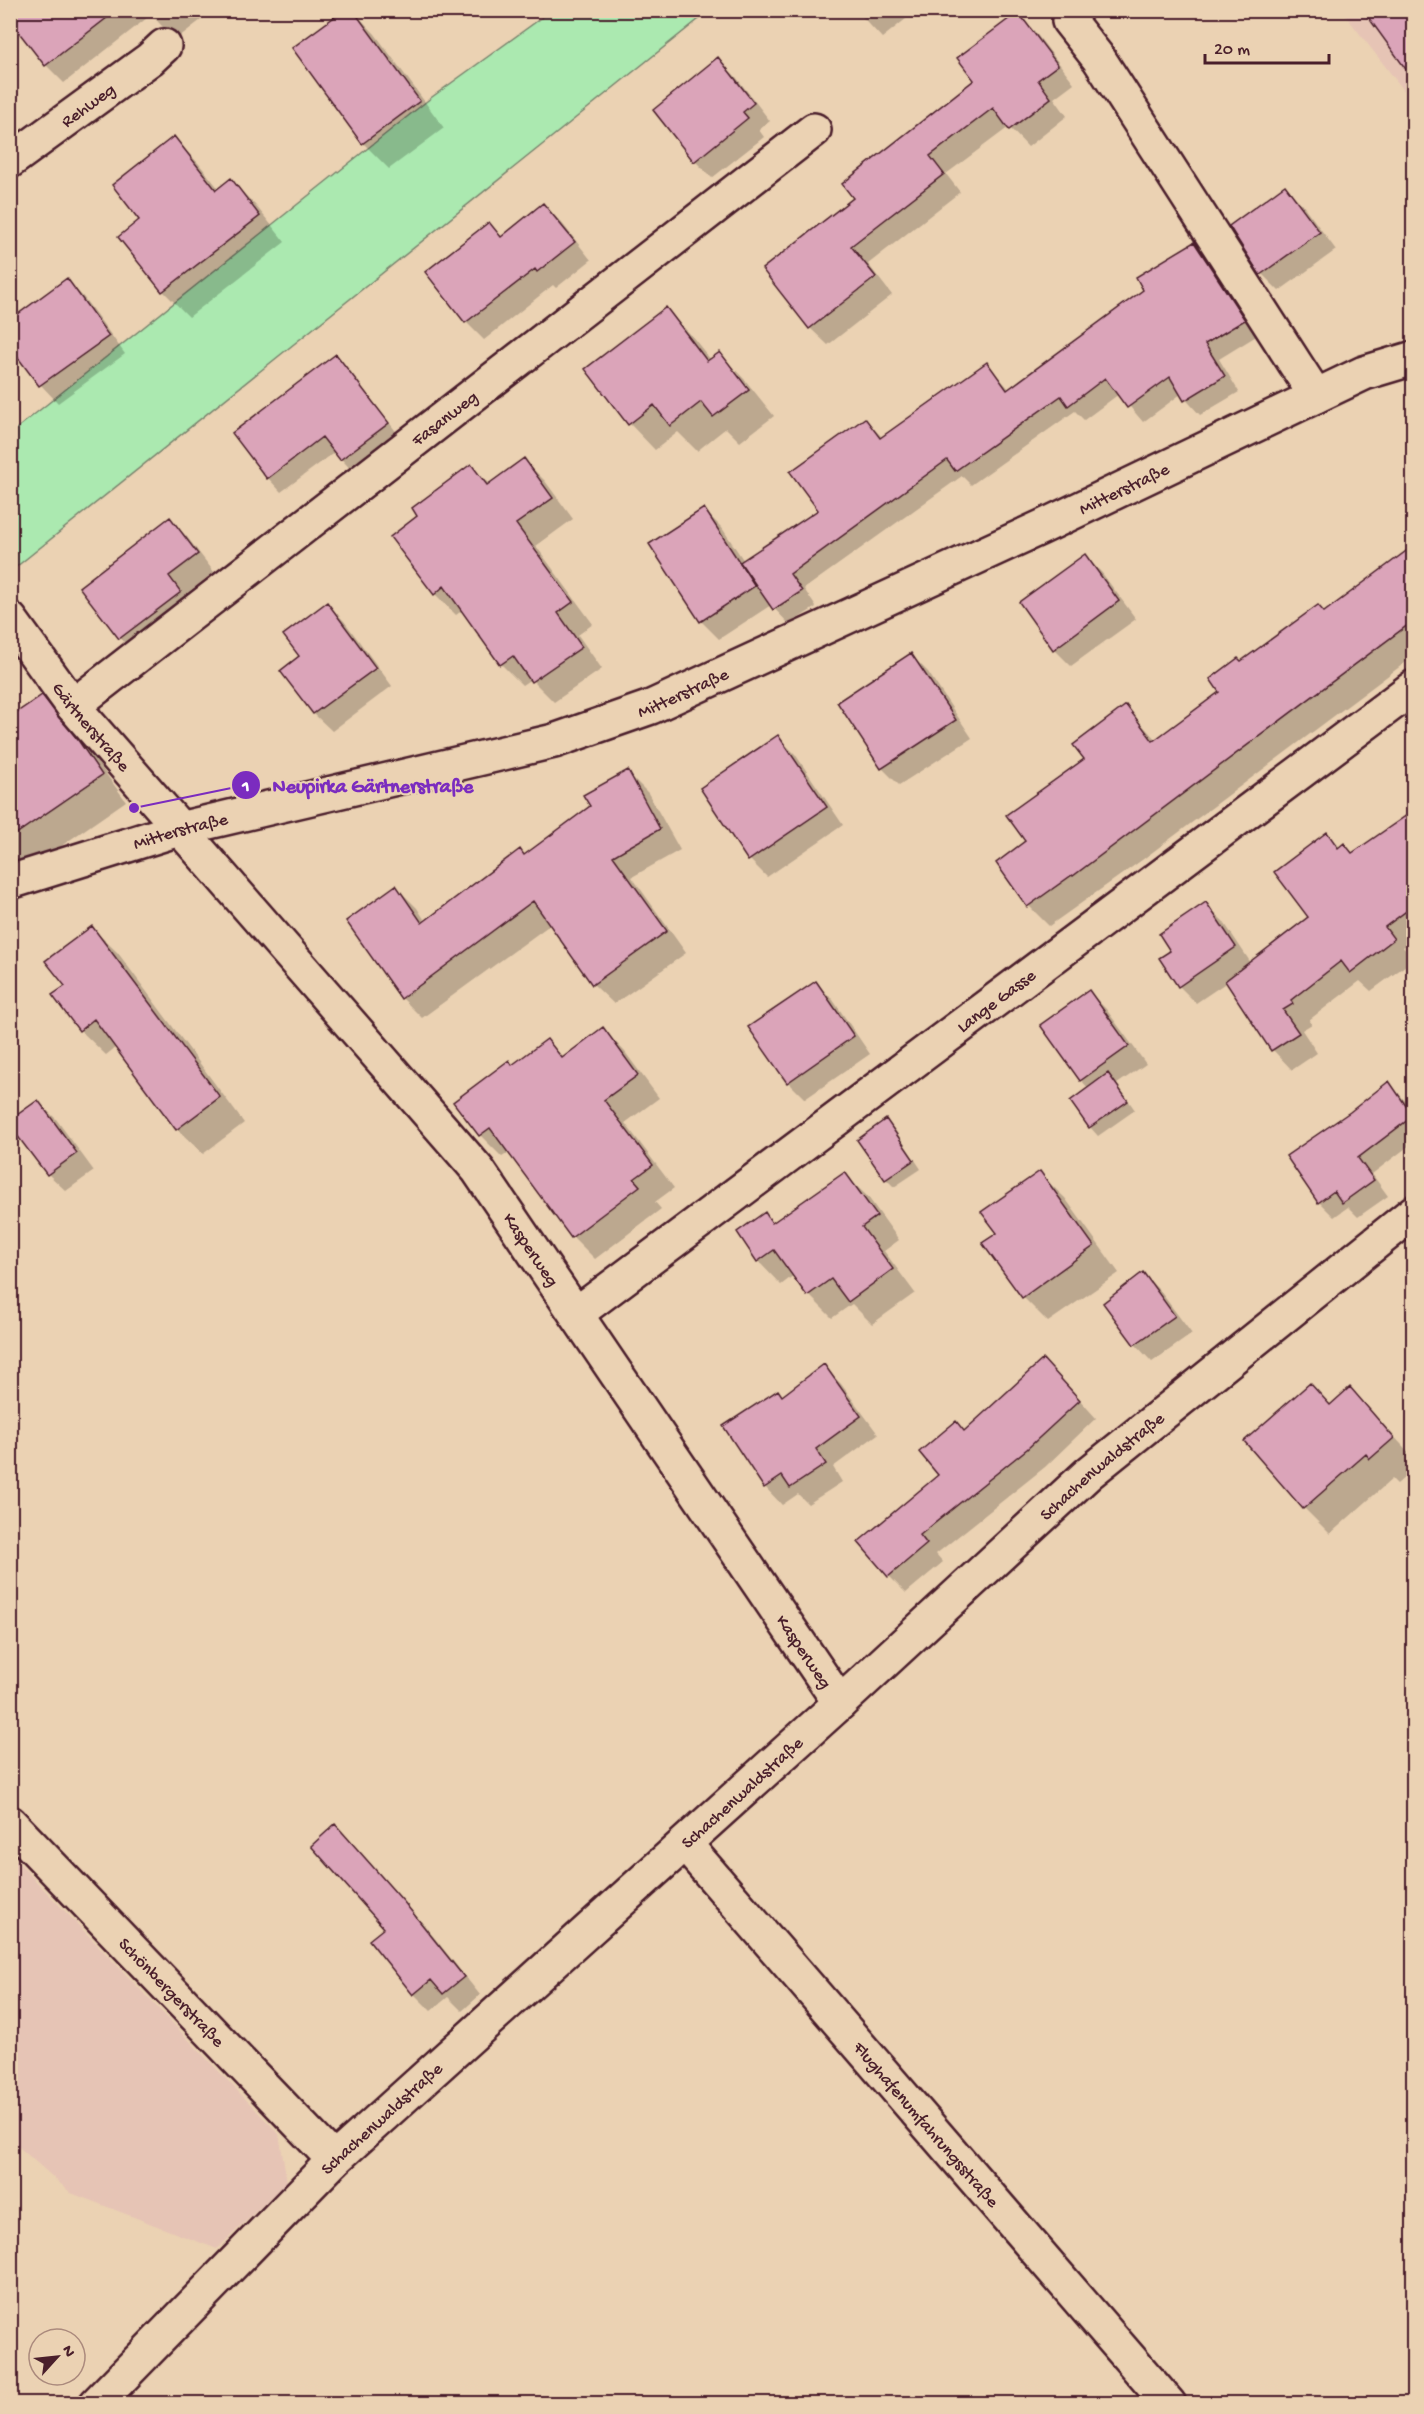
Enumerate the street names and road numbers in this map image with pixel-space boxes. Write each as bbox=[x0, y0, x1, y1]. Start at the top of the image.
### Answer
street label: Rehweg bbox=[58, 80, 120, 133]
street label: Fasanweg bbox=[408, 387, 483, 452]
street label: Mitterstraße bbox=[1076, 459, 1174, 521]
street label: Mitterstraße bbox=[635, 664, 733, 724]
street label: Gärtnerstraße bbox=[46, 679, 134, 777]
street label: Mitterstraße bbox=[131, 810, 231, 856]
street label: Lange Gasse bbox=[954, 965, 1041, 1038]
street label: Kasperweg bbox=[497, 1210, 562, 1291]
street label: Schachenwaldstraße bbox=[1036, 1408, 1170, 1526]
street label: Kasperweg bbox=[770, 1612, 835, 1693]
street label: Schachenwaldstraße bbox=[678, 1733, 809, 1854]
street label: Schönbergerstraße bbox=[113, 1934, 228, 2053]
street label: Flughafenumfahrungsstraße bbox=[847, 2038, 1003, 2213]
street label: Schachenwaldstraße bbox=[318, 2059, 448, 2180]

